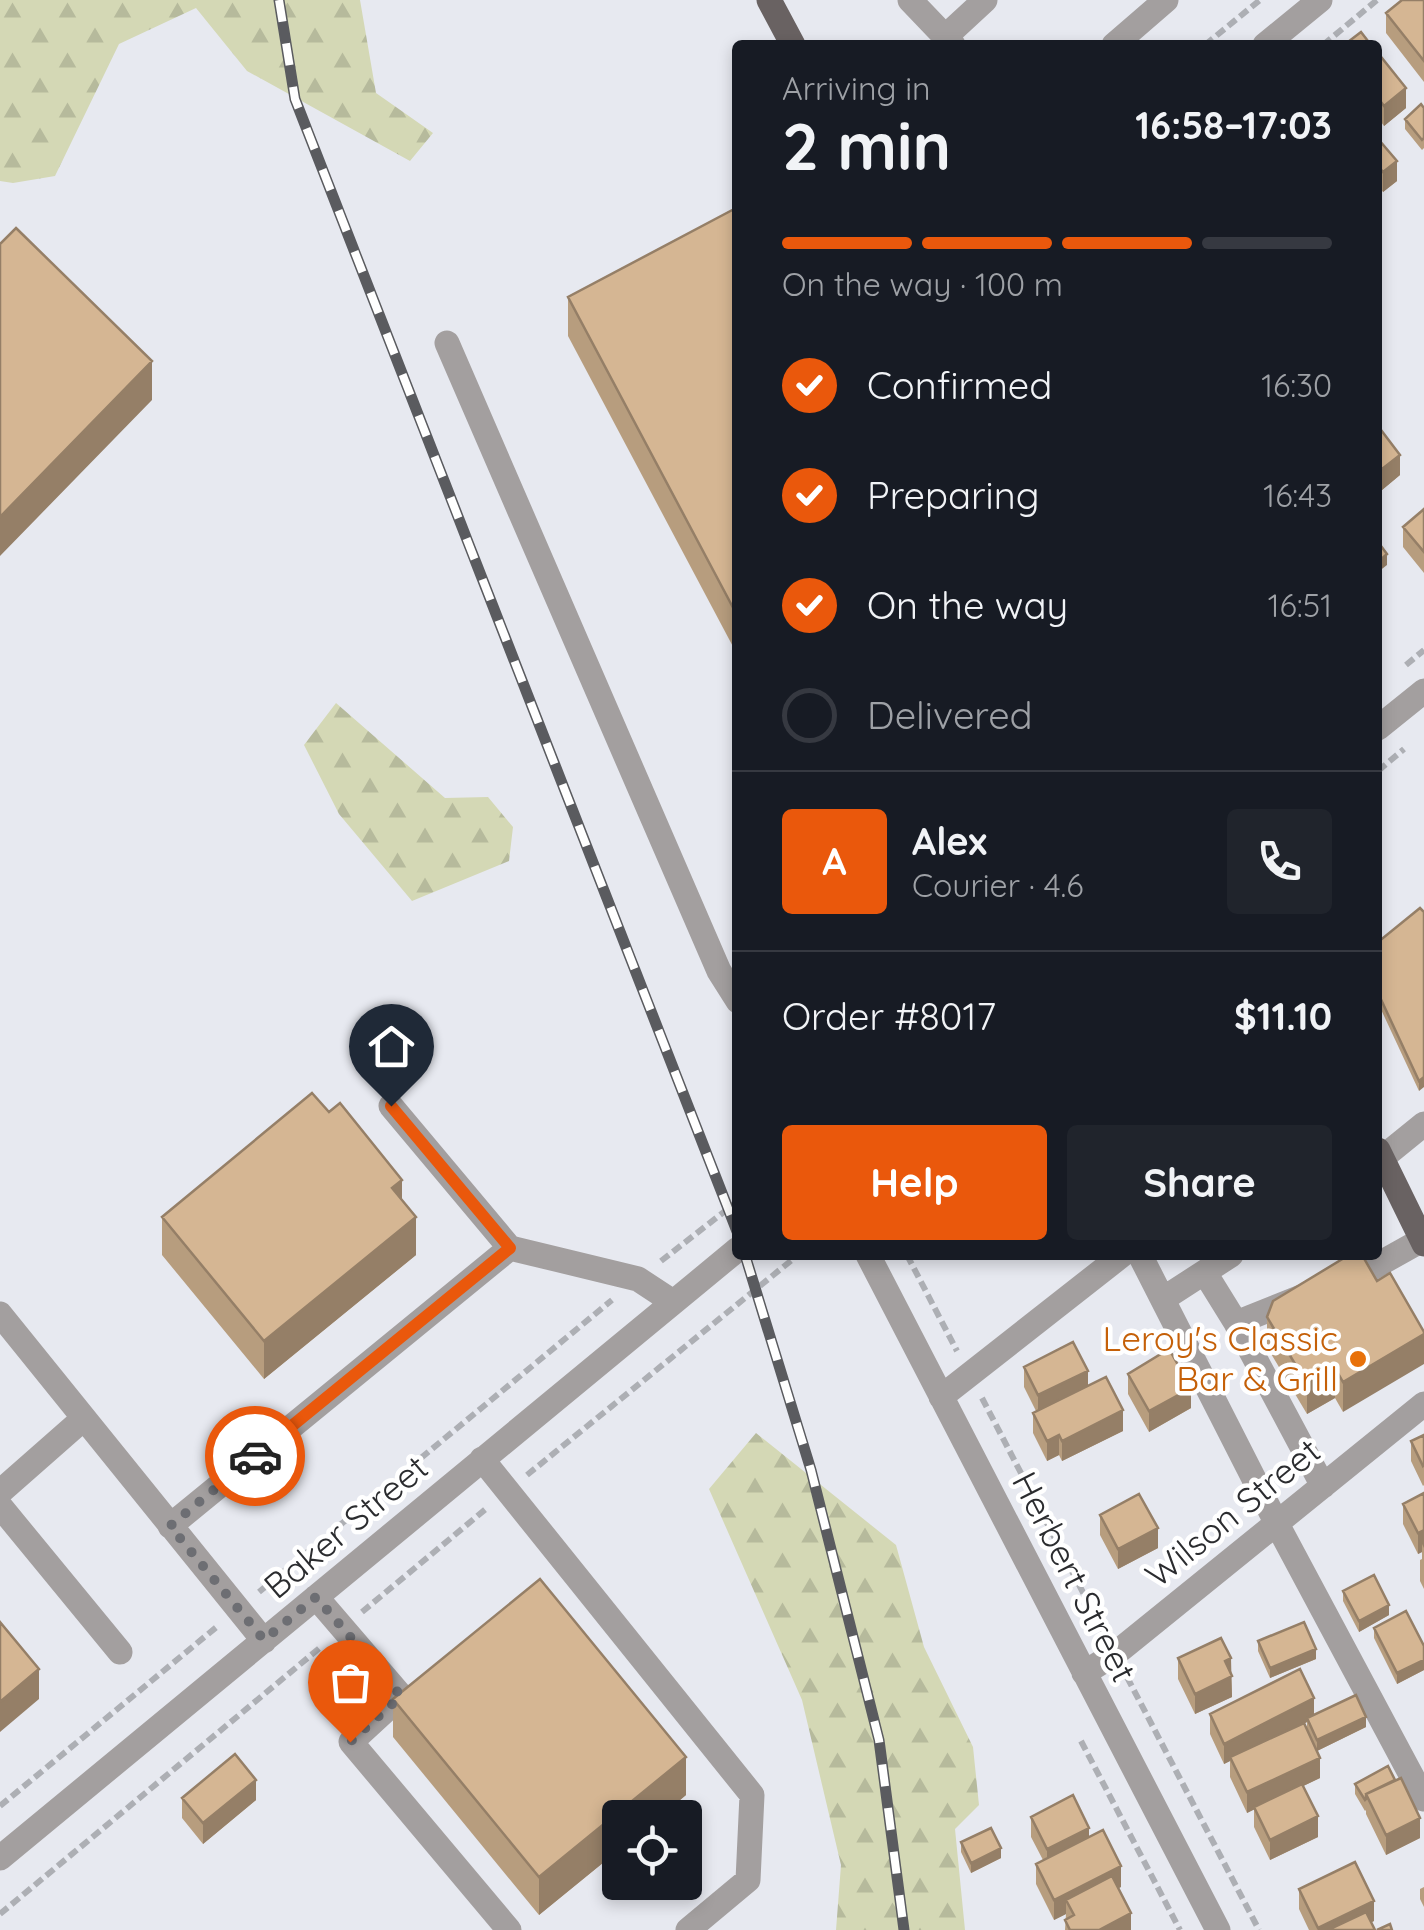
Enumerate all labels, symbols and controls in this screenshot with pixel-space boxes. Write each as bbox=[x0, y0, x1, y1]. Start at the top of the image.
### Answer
text: Arriving in bbox=[782, 68, 931, 108]
text: 16:58–17:03 bbox=[1135, 101, 1332, 149]
text: 2 min bbox=[782, 105, 951, 186]
text: On the way · 100 m bbox=[782, 264, 1063, 304]
icon: check bbox=[782, 358, 837, 413]
text: Confirmed bbox=[867, 361, 1052, 409]
text: 16:30 bbox=[1261, 365, 1332, 405]
icon: check bbox=[782, 468, 837, 523]
text: Preparing bbox=[867, 471, 1039, 519]
text: 16:43 bbox=[1263, 475, 1332, 515]
icon: check bbox=[782, 578, 837, 633]
text: On the way bbox=[867, 581, 1068, 629]
text: 16:51 bbox=[1268, 585, 1332, 625]
text: Delivered bbox=[867, 691, 1033, 739]
button: phone bbox=[1227, 809, 1332, 914]
text: Alex bbox=[912, 817, 987, 865]
text: A bbox=[822, 837, 847, 885]
text: Courier · 4.6 bbox=[912, 865, 1084, 905]
text: Order #8017 bbox=[782, 992, 996, 1040]
text: $11.10 bbox=[1234, 992, 1332, 1040]
pin bbox=[349, 1004, 434, 1107]
icon: home bbox=[364, 1019, 419, 1074]
button: Help bbox=[782, 1125, 1047, 1240]
button: Share bbox=[1067, 1125, 1332, 1240]
place label: Leroy's Classic Bar & Grill bbox=[1103, 1316, 1338, 1400]
marker: Leroy's Classic Bar & Grill bbox=[1347, 1348, 1369, 1370]
courier bbox=[205, 1406, 305, 1506]
street label: Wilson Street bbox=[1136, 1428, 1329, 1596]
icon: car bbox=[228, 1429, 283, 1484]
street label: Baker Street bbox=[254, 1445, 436, 1608]
street label: Herbert Street bbox=[1003, 1464, 1147, 1689]
pin bbox=[308, 1640, 393, 1743]
icon: bag bbox=[323, 1655, 378, 1710]
map controls bbox=[602, 1800, 702, 1900]
button: locate bbox=[602, 1800, 702, 1900]

